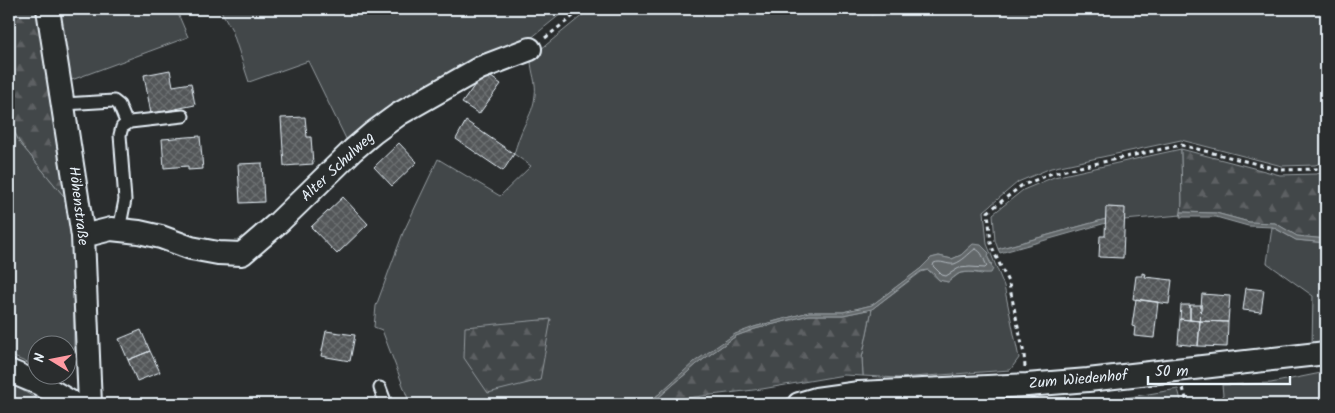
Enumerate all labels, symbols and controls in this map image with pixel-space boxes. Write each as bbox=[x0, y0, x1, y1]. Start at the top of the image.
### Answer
street label: Alter Schulweg bbox=[295, 126, 381, 208]
street label: Höhenstraße bbox=[61, 165, 95, 247]
north arrow bbox=[28, 336, 78, 386]
text: N bbox=[29, 351, 52, 364]
scale bar bbox=[1148, 353, 1290, 385]
text: 50 m bbox=[1155, 360, 1189, 384]
street label: Zum Wiedenhof bbox=[1028, 364, 1130, 396]

